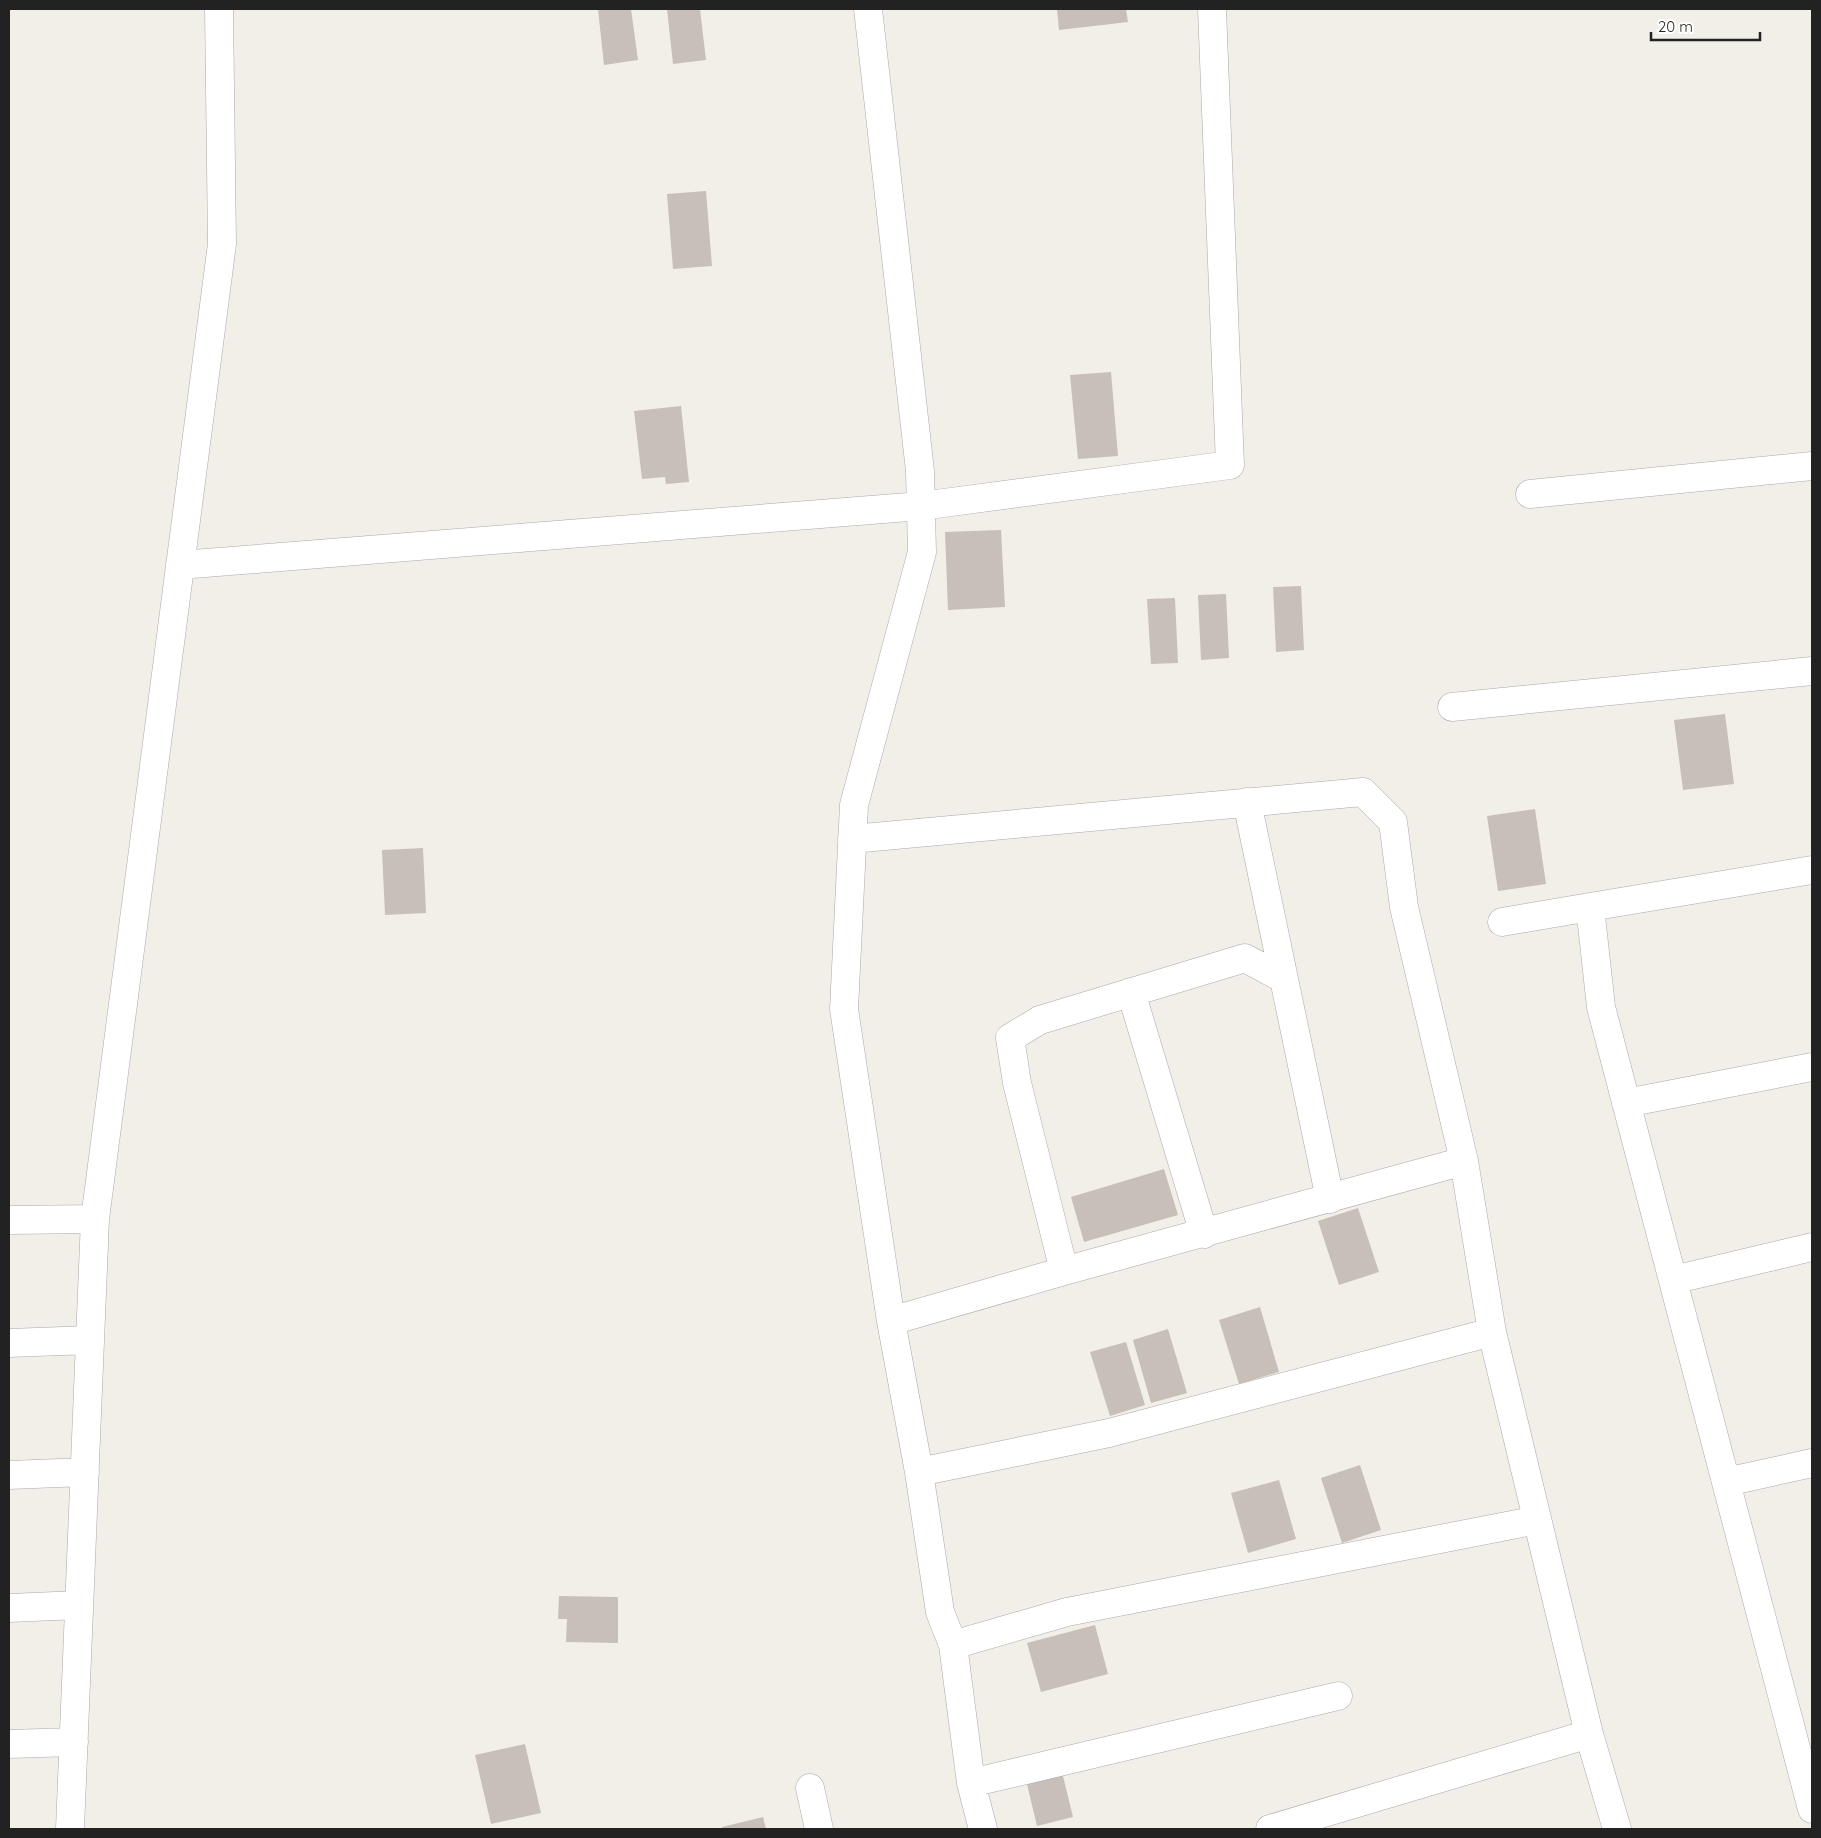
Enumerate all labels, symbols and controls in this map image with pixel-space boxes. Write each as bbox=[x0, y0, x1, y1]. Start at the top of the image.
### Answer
scale bar bbox=[1651, 10, 1760, 42]
text: 20 m bbox=[1658, 17, 1693, 36]

